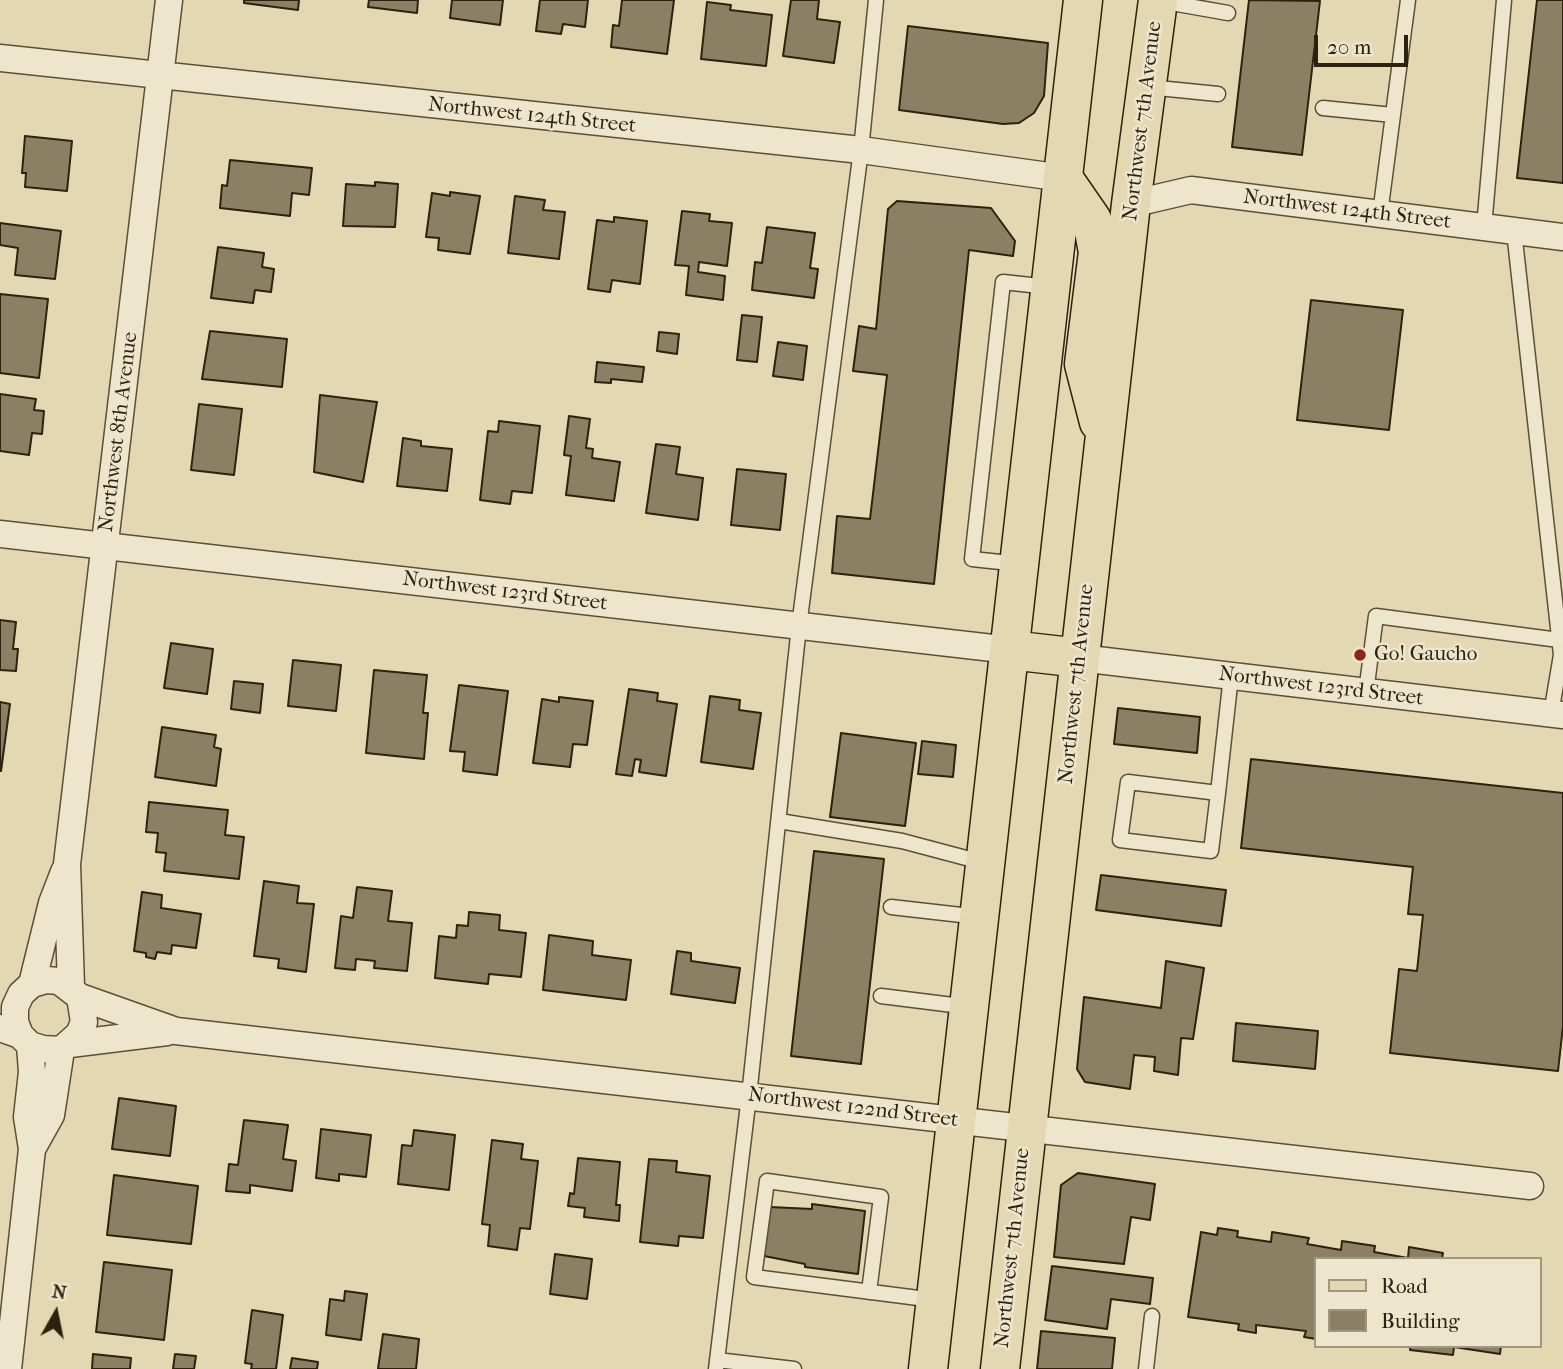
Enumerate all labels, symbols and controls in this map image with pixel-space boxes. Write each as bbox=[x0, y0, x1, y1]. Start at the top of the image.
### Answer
street label: Northwest 7th Avenue bbox=[1118, 20, 1168, 222]
scale bar bbox=[1318, 21, 1412, 65]
text: 20 m bbox=[1327, 35, 1371, 59]
street label: Northwest 124th Street bbox=[427, 93, 637, 139]
street label: Northwest 124th Street bbox=[1242, 185, 1452, 235]
street label: Northwest 8th Avenue bbox=[94, 331, 144, 533]
street label: Northwest 123rd Street bbox=[401, 567, 609, 617]
street label: Northwest 7th Avenue bbox=[1054, 583, 1100, 785]
place label: Go! Gaucho bbox=[1374, 642, 1477, 668]
marker: Go! Gaucho bbox=[1352, 647, 1368, 663]
street label: Northwest 123rd Street bbox=[1217, 662, 1425, 712]
street label: Northwest 122nd Street bbox=[746, 1083, 960, 1133]
street label: Northwest 7th Avenue bbox=[990, 1147, 1036, 1349]
legend bbox=[1314, 1257, 1542, 1348]
text: Road bbox=[1381, 1274, 1428, 1298]
north arrow bbox=[21, 1278, 91, 1348]
text: N bbox=[50, 1280, 68, 1304]
text: Building bbox=[1381, 1309, 1459, 1333]

